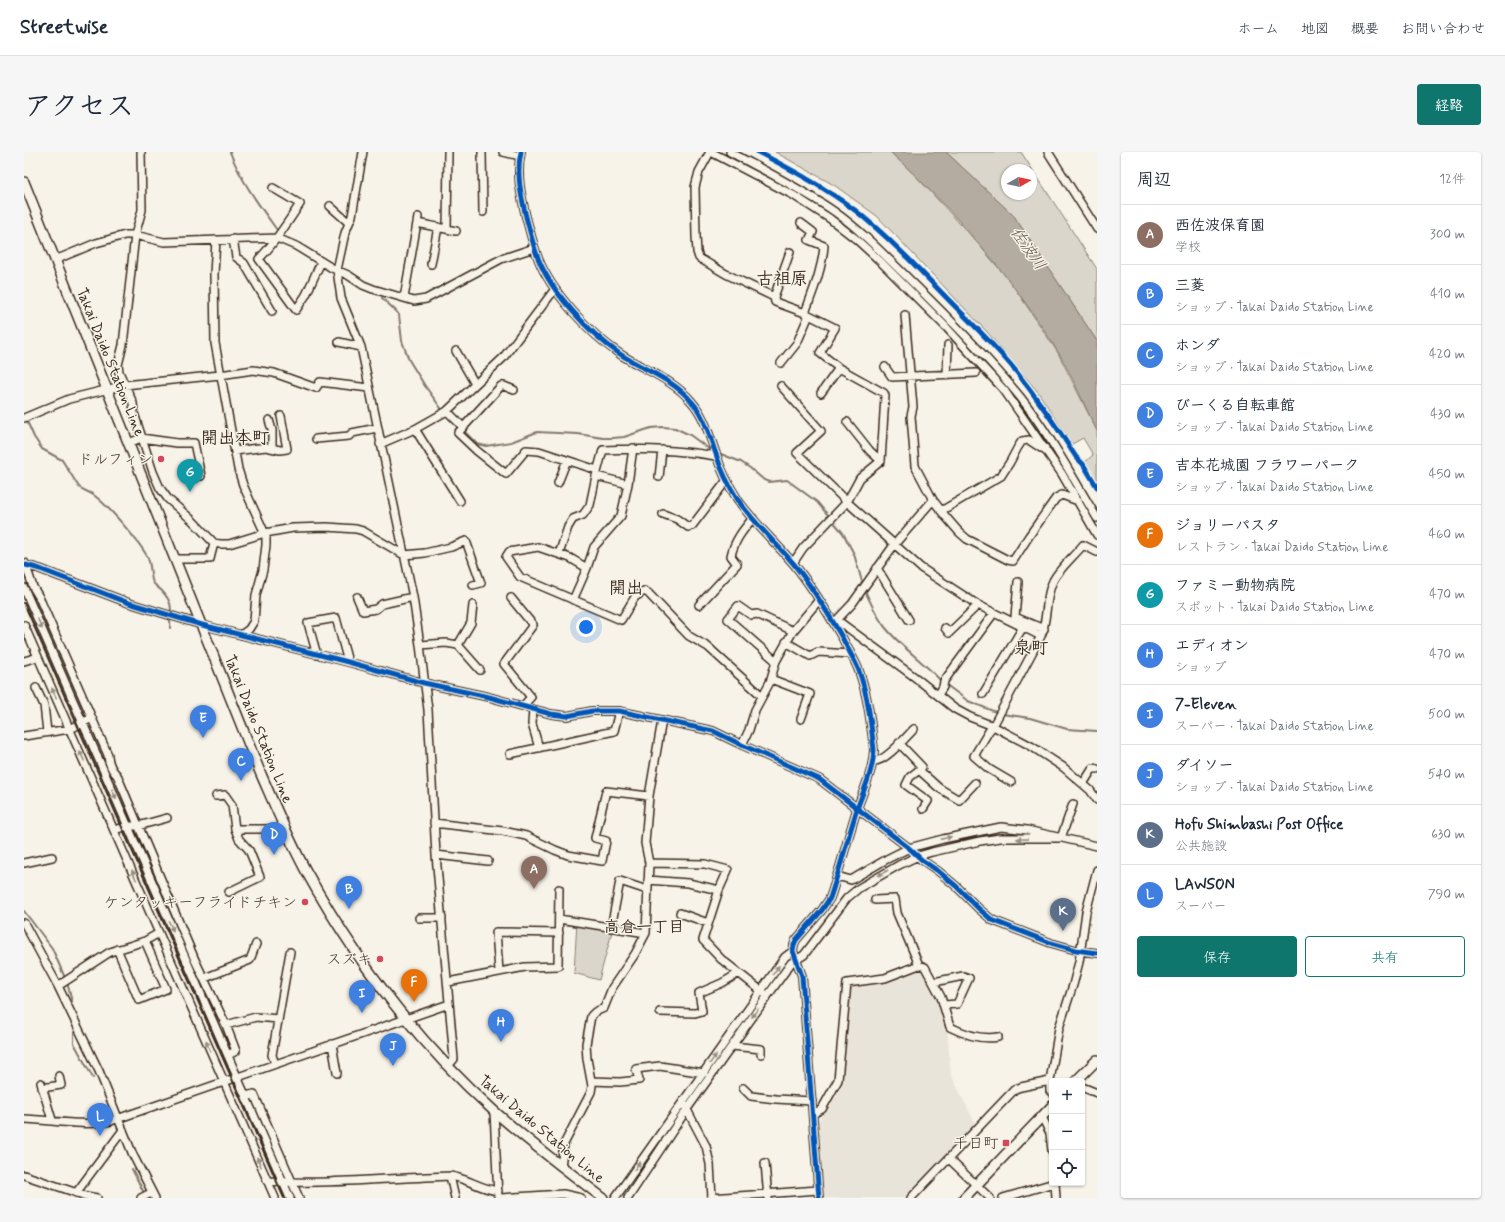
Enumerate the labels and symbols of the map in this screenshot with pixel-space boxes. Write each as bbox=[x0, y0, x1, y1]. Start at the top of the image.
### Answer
north arrow bbox=[1001, 164, 1037, 200]
water label: 佐波川 bbox=[1005, 223, 1050, 275]
district label: 古祖原 bbox=[757, 268, 808, 290]
street label: Takai Daido Station Line bbox=[71, 285, 149, 440]
district label: 開出本町 bbox=[201, 427, 269, 449]
place label: ドルフィン bbox=[78, 450, 153, 470]
marker: ドルフィン bbox=[156, 454, 166, 464]
pin: G bbox=[177, 459, 203, 492]
district label: 開出 bbox=[609, 577, 643, 599]
your location bbox=[576, 617, 596, 637]
one-way arrow bbox=[37, 618, 43, 630]
district label: 泉町 bbox=[1014, 637, 1048, 659]
street label: Takai Daido Station Line bbox=[219, 652, 297, 807]
one-way arrow bbox=[51, 688, 57, 699]
pin: E bbox=[190, 705, 216, 738]
pin: C bbox=[228, 748, 254, 781]
one-way arrow bbox=[79, 751, 85, 762]
one-way arrow bbox=[111, 789, 117, 800]
pin: D bbox=[261, 822, 287, 855]
one-way arrow bbox=[940, 835, 953, 841]
one-way arrow bbox=[1016, 835, 1028, 842]
pin: A bbox=[521, 856, 547, 889]
one-way arrow bbox=[131, 870, 137, 881]
one-way arrow bbox=[877, 870, 889, 877]
pin: B bbox=[336, 876, 362, 909]
place label: ケンタッキーフライドチキン bbox=[104, 893, 297, 913]
marker: ケンタッキーフライドチキン bbox=[300, 897, 310, 907]
pin: K bbox=[1050, 898, 1076, 931]
district label: 高倉一丁目 bbox=[604, 917, 684, 938]
one-way arrow bbox=[169, 921, 175, 933]
place label: スズキ bbox=[326, 950, 372, 970]
marker: スズキ bbox=[375, 954, 385, 964]
one-way arrow bbox=[772, 965, 780, 975]
pin: F bbox=[401, 969, 427, 1002]
pin: I bbox=[349, 980, 375, 1013]
one-way arrow bbox=[751, 1008, 759, 1018]
pin: H bbox=[488, 1009, 514, 1042]
pin: J bbox=[380, 1033, 406, 1066]
one-way arrow bbox=[205, 1040, 211, 1051]
one-way arrow bbox=[709, 1054, 717, 1064]
street label: Takai Daido Station Line bbox=[474, 1071, 609, 1188]
pin: L bbox=[87, 1103, 113, 1136]
place label: 千日町 bbox=[953, 1134, 999, 1154]
marker: 千日町 bbox=[1001, 1138, 1011, 1148]
one-way arrow bbox=[256, 1157, 262, 1168]
one-way arrow bbox=[633, 1161, 641, 1171]

